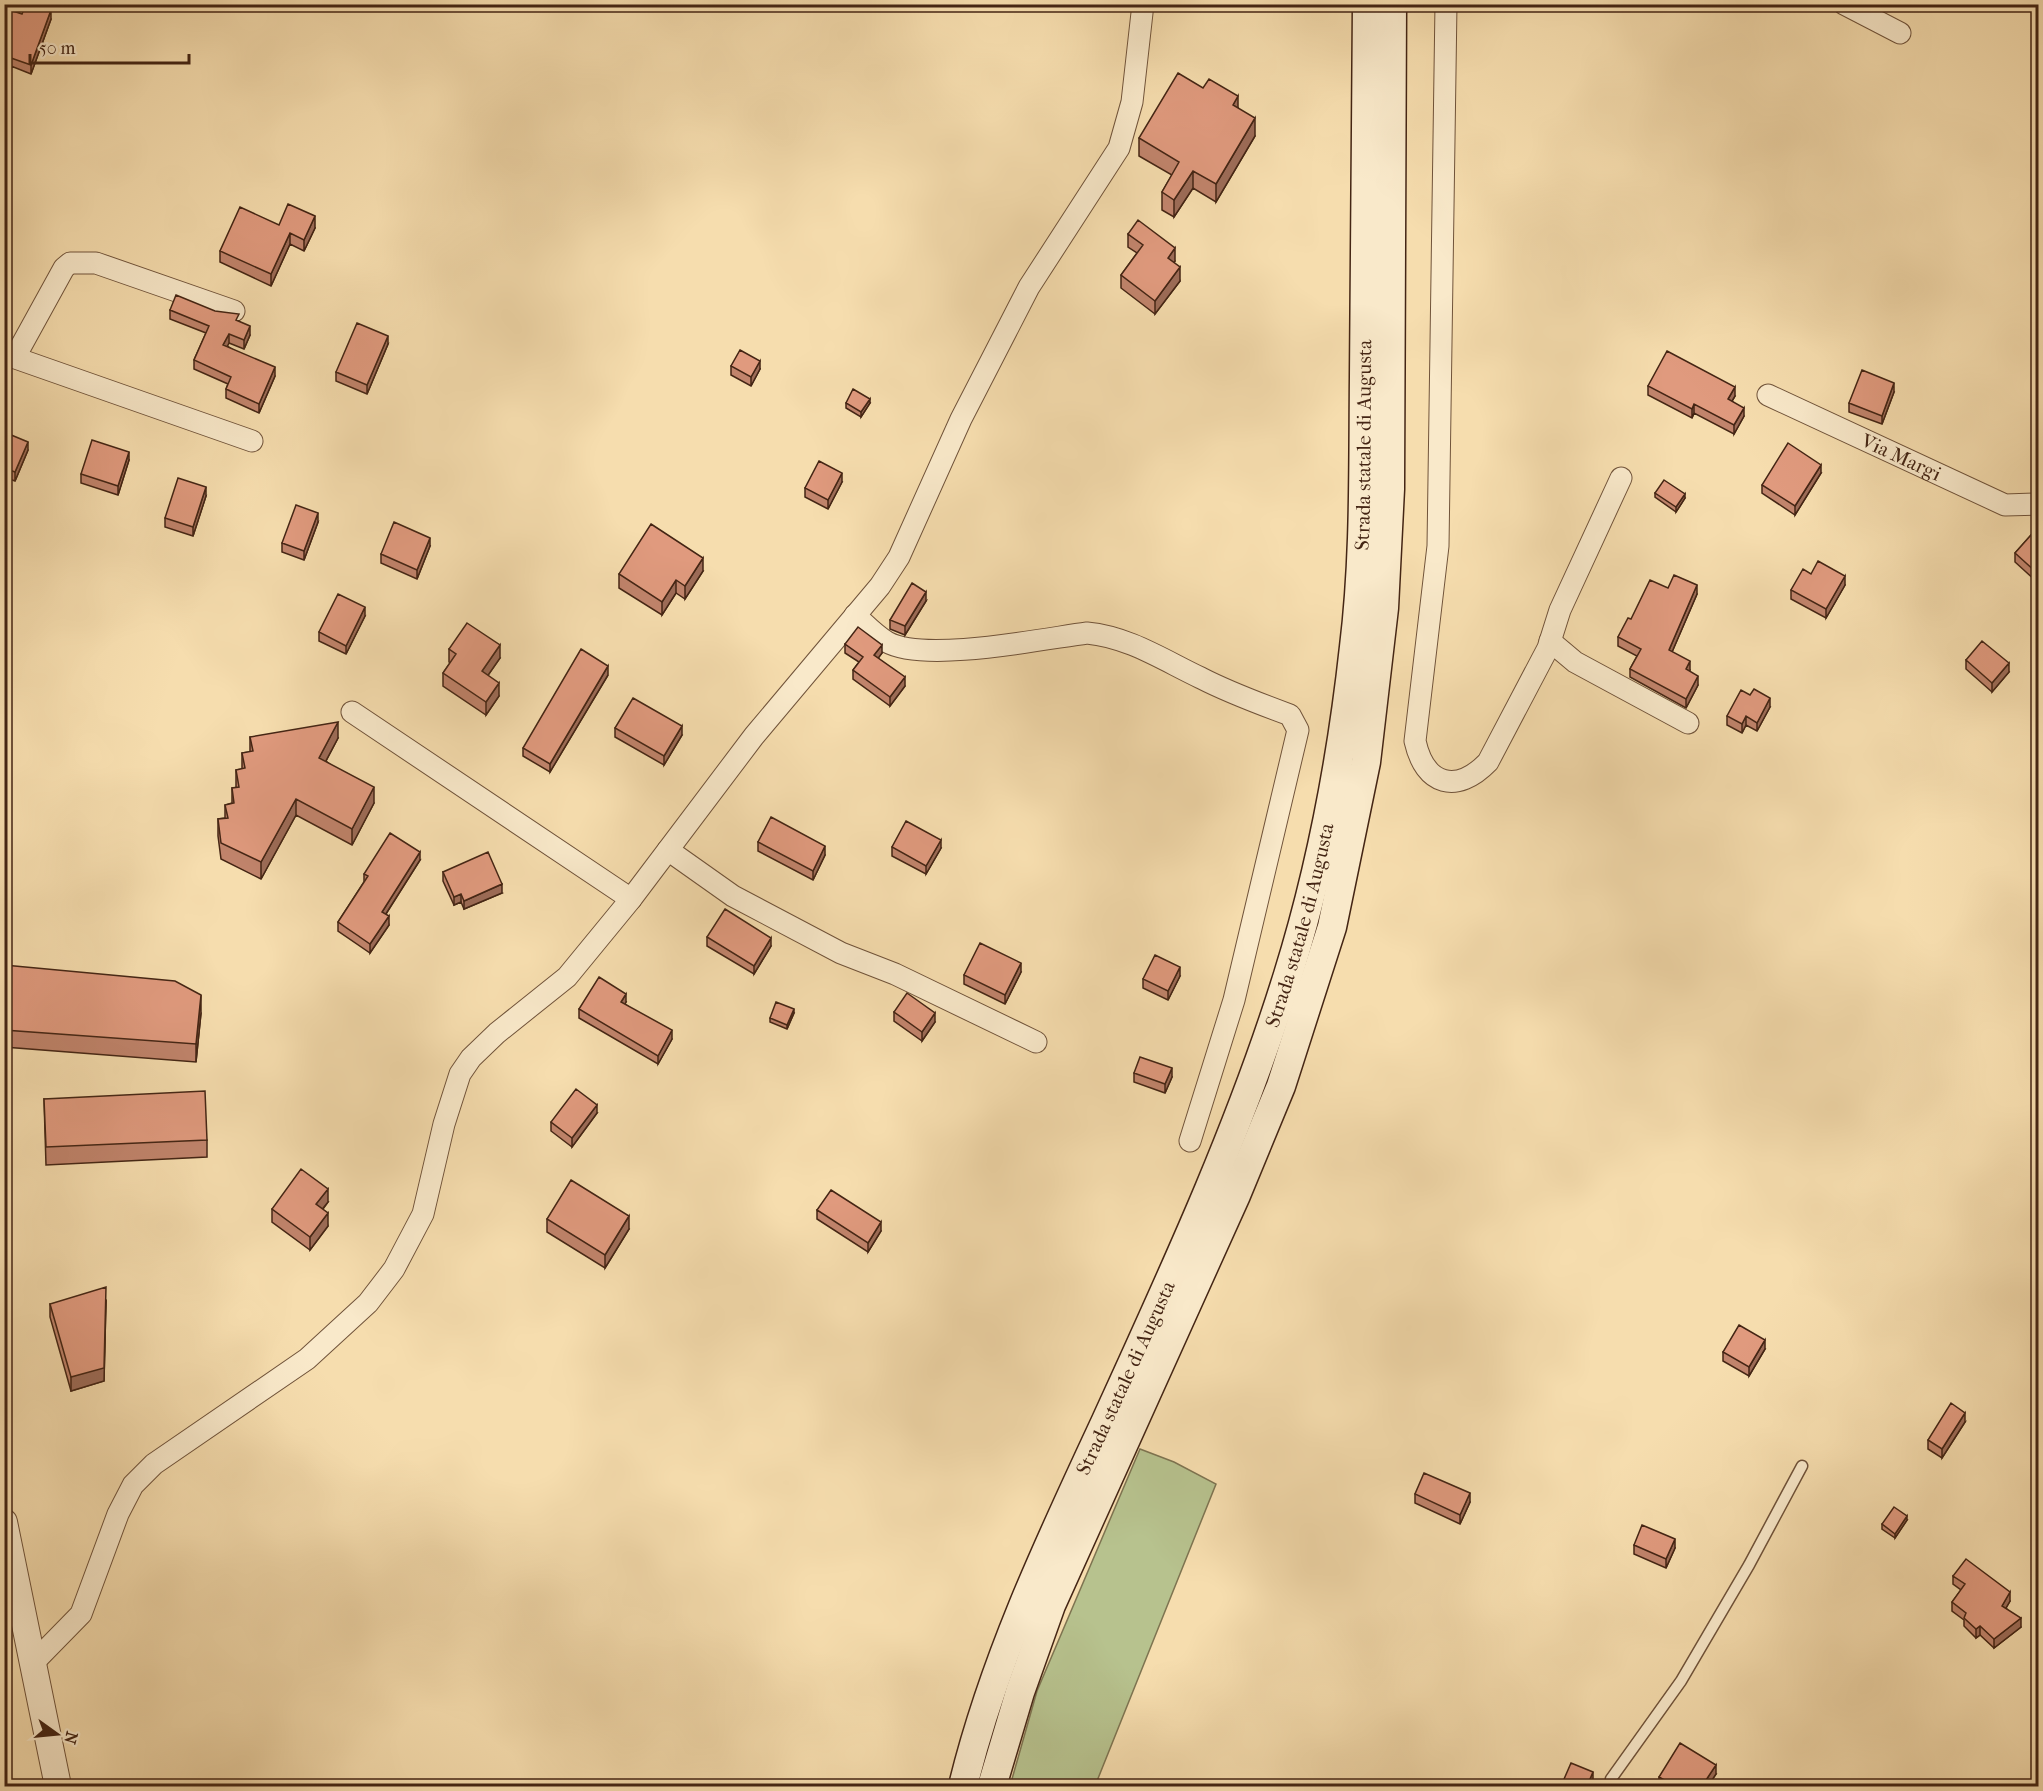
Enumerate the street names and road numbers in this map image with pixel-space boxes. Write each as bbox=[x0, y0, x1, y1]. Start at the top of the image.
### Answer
street label: Strada statale di Augusta bbox=[1350, 339, 1376, 551]
street label: Via Margi bbox=[1857, 428, 1945, 485]
street label: Strada statale di Augusta bbox=[1260, 820, 1338, 1030]
street label: Strada statale di Augusta bbox=[1071, 1276, 1180, 1478]

